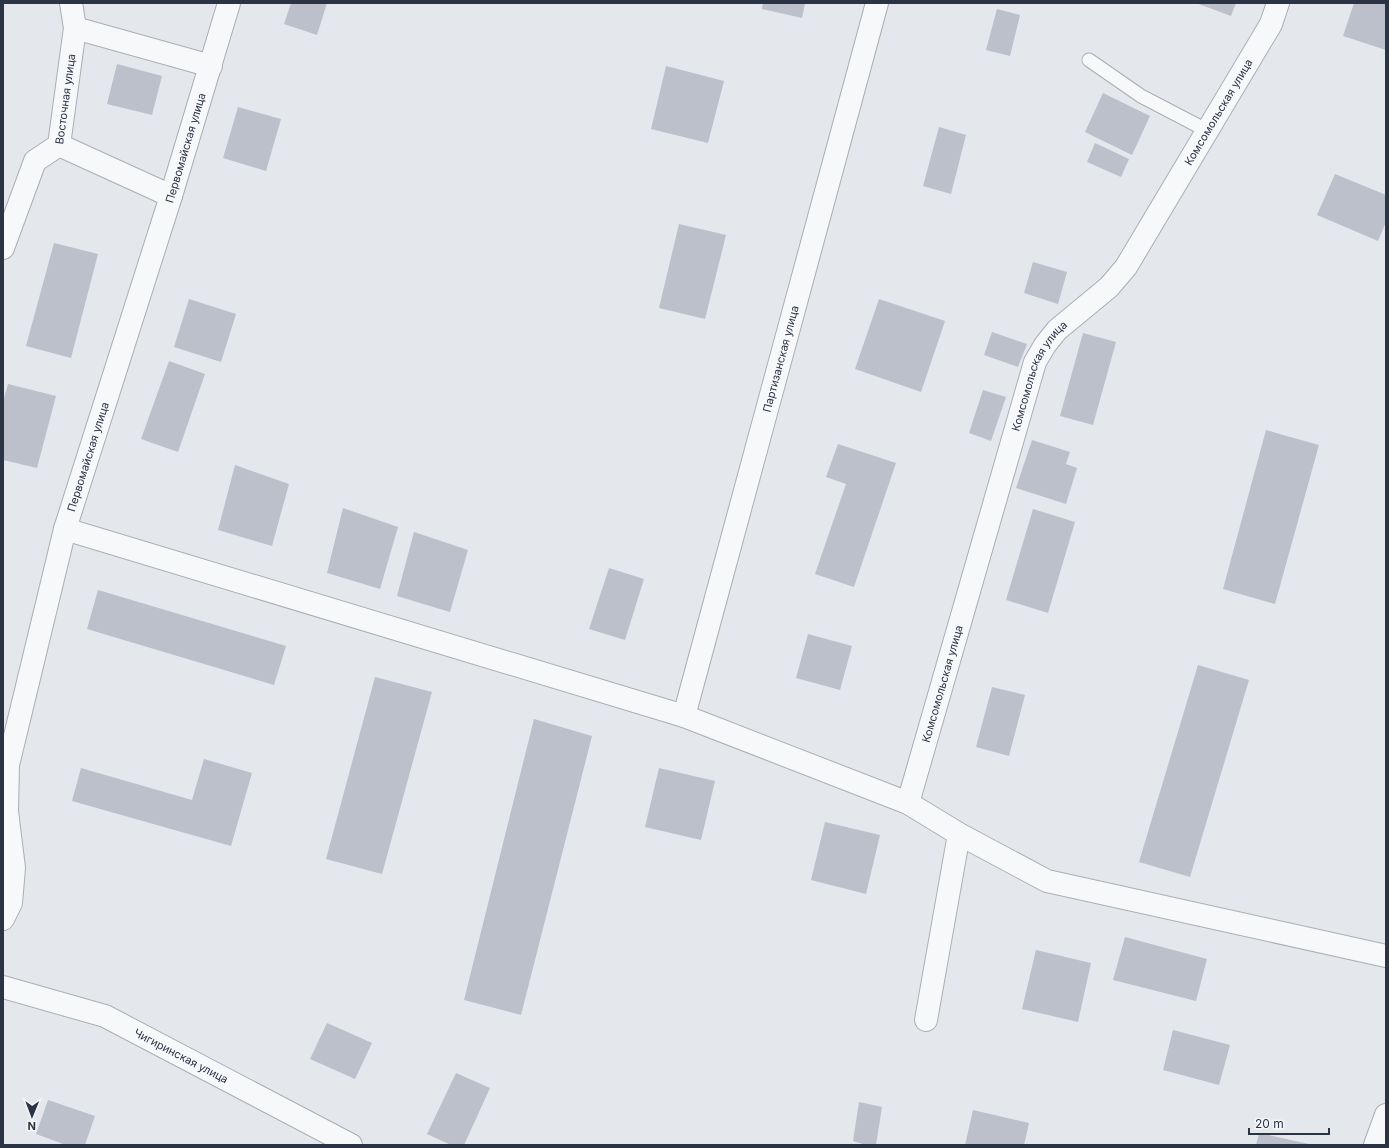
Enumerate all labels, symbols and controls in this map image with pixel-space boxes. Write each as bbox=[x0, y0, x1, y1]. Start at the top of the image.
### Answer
street label: Восточная улица bbox=[52, 53, 78, 145]
street label: Комсомольская улица bbox=[1181, 56, 1256, 168]
street label: Первомайская улица bbox=[162, 91, 209, 205]
street label: Партизанская улица bbox=[760, 304, 802, 414]
street label: Комсомольская улица bbox=[1008, 318, 1070, 433]
street label: Первомайская улица bbox=[64, 400, 112, 513]
street label: Комсомольская улица bbox=[919, 624, 966, 744]
street label: Чигиринская улица bbox=[132, 1025, 231, 1086]
north arrow bbox=[12, 1096, 52, 1136]
scale bar bbox=[1249, 1110, 1329, 1136]
text: 20 m bbox=[1255, 1116, 1284, 1131]
text: N bbox=[28, 1119, 36, 1133]

